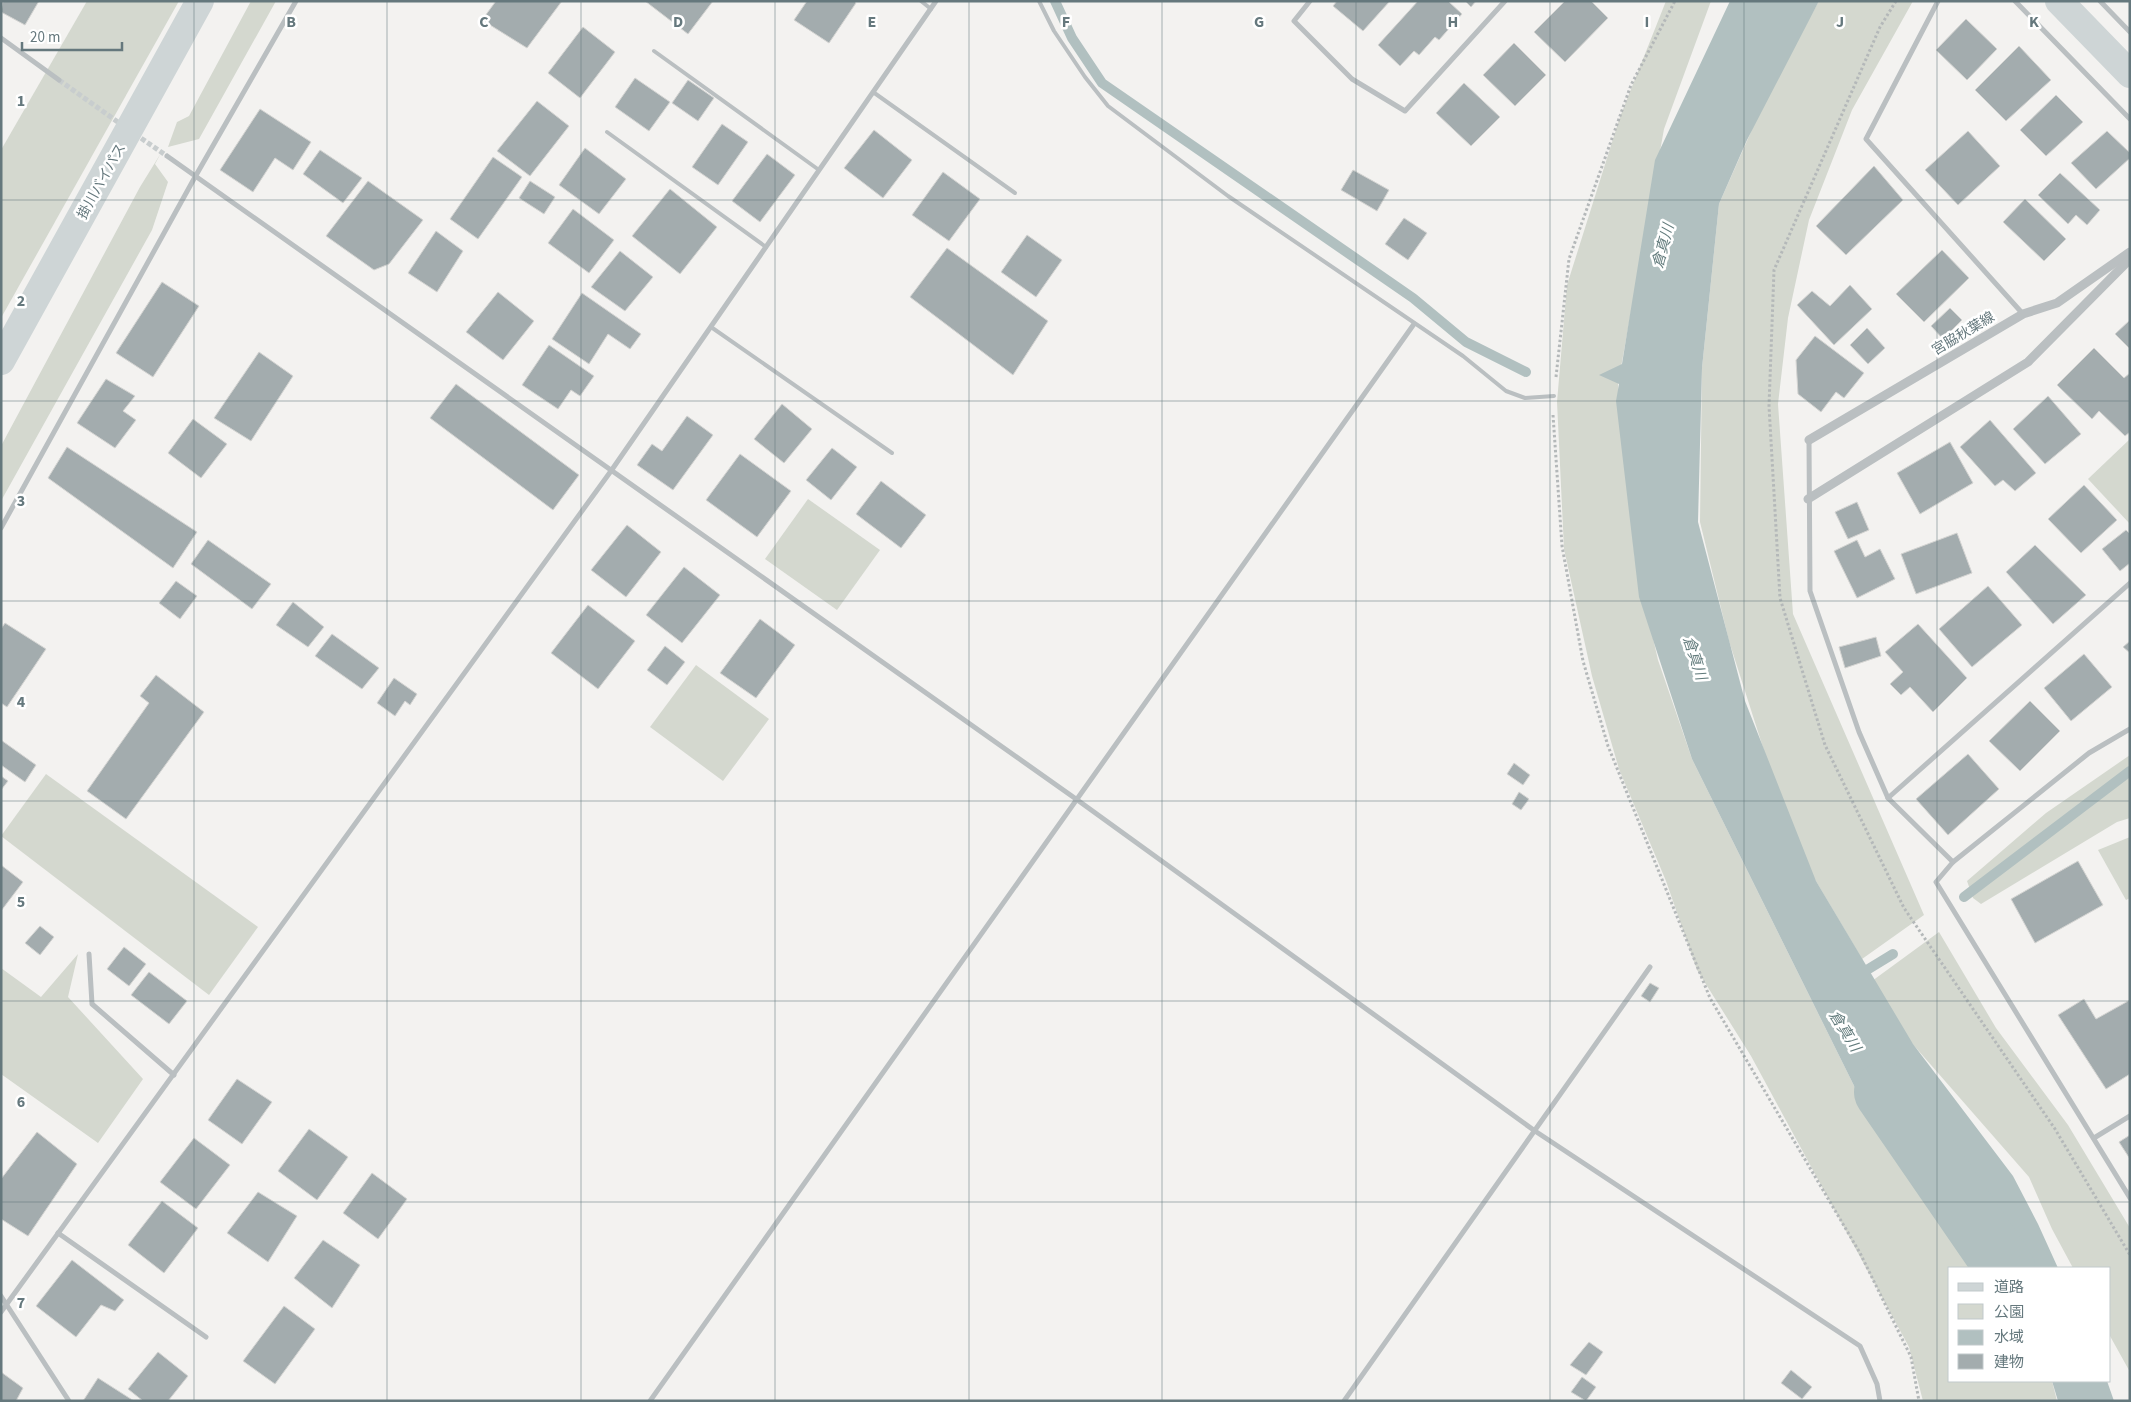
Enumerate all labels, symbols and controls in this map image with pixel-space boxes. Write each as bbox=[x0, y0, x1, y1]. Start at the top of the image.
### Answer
text: B bbox=[286, 11, 296, 33]
text: C bbox=[479, 11, 489, 33]
text: D bbox=[673, 11, 683, 33]
text: E bbox=[868, 11, 876, 33]
text: F bbox=[1062, 11, 1070, 33]
text: G bbox=[1254, 11, 1264, 33]
text: H bbox=[1448, 11, 1458, 33]
text: I bbox=[1645, 11, 1649, 33]
text: J bbox=[1836, 11, 1844, 33]
text: K bbox=[2029, 11, 2039, 33]
scale bar bbox=[22, 20, 122, 52]
text: 20 m bbox=[30, 27, 60, 48]
text: 1 bbox=[17, 90, 25, 112]
street label: 掛川バイパス bbox=[73, 140, 131, 223]
water label: 倉真川 bbox=[1648, 220, 1680, 271]
text: 2 bbox=[17, 290, 25, 312]
street label: 宮脇秋葉線 bbox=[1928, 307, 1999, 360]
text: 3 bbox=[17, 490, 25, 512]
water label: 倉真川 bbox=[1678, 634, 1712, 685]
text: 4 bbox=[17, 691, 26, 713]
text: 5 bbox=[17, 891, 25, 913]
water label: 倉真川 bbox=[1824, 1007, 1866, 1058]
text: 6 bbox=[17, 1091, 25, 1113]
legend bbox=[1948, 1267, 2111, 1382]
text: 道路 bbox=[1994, 1277, 2024, 1298]
text: 7 bbox=[17, 1292, 25, 1314]
text: 公園 bbox=[1994, 1302, 2024, 1323]
text: 水域 bbox=[1994, 1327, 2024, 1348]
text: 建物 bbox=[1994, 1352, 2024, 1373]

